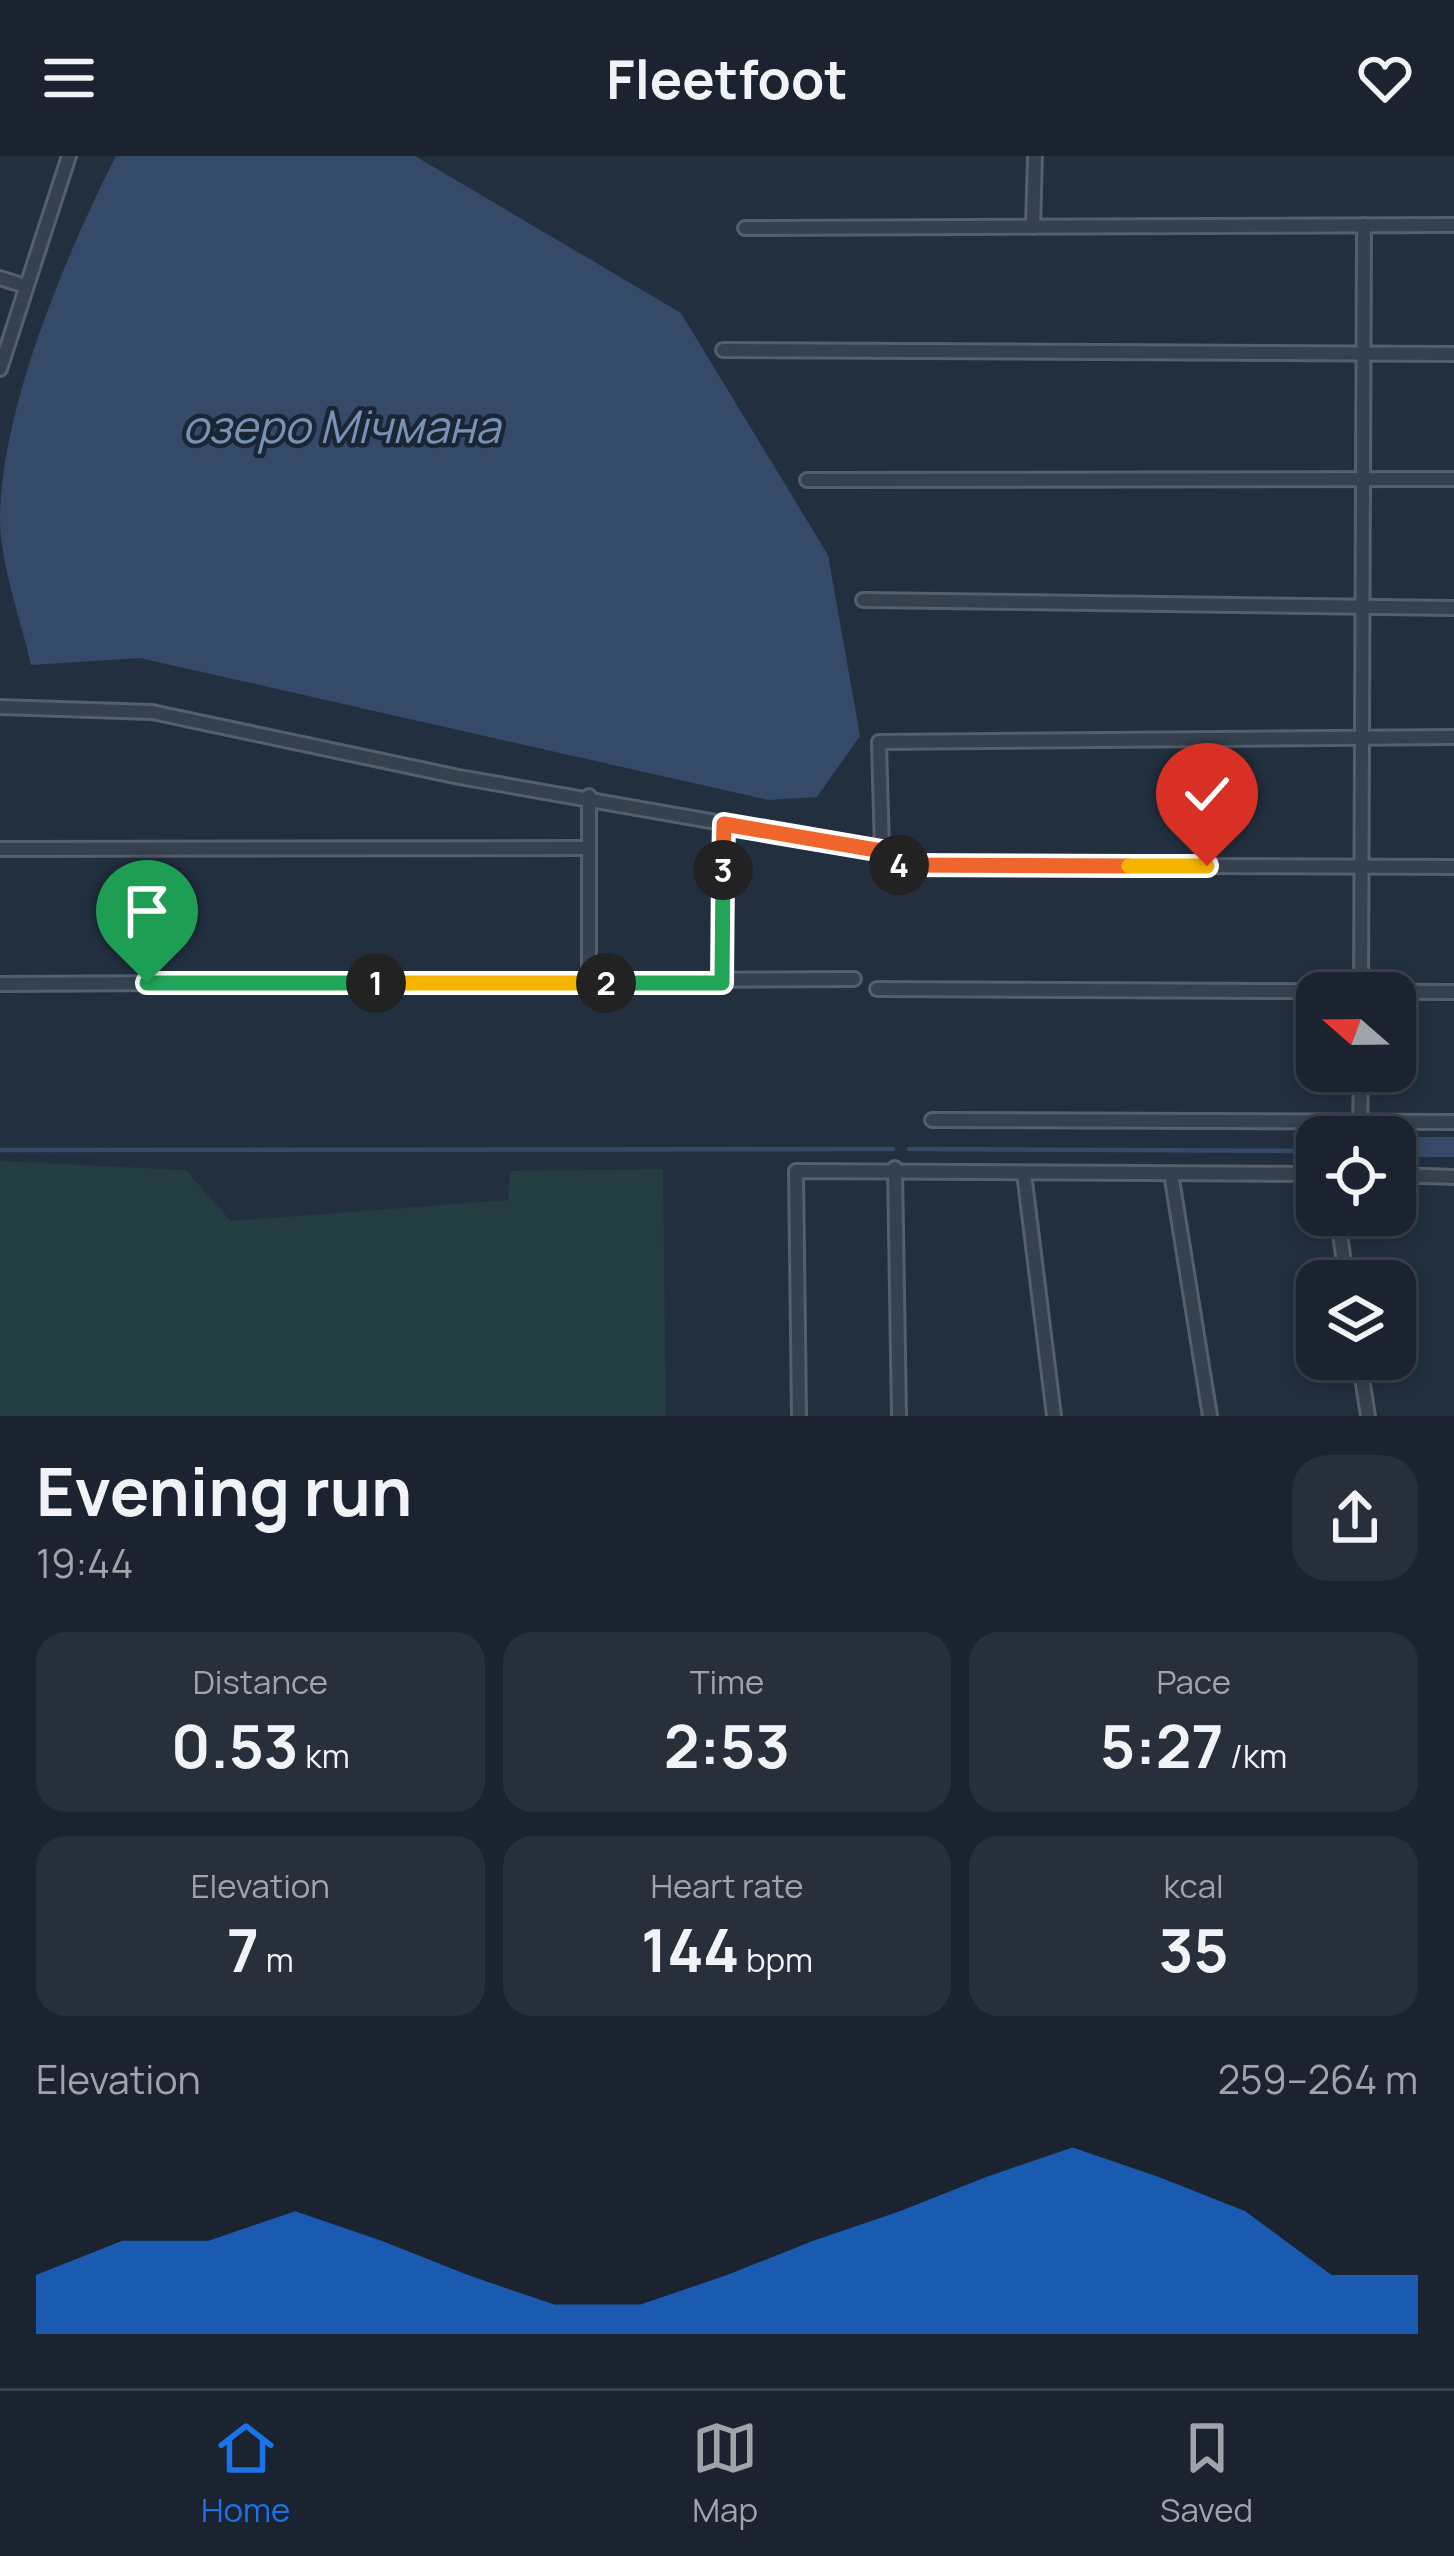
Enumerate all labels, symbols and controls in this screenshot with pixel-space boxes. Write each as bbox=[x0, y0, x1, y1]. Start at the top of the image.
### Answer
text: Fleetfoot bbox=[606, 41, 848, 115]
icon: menu bbox=[36, 45, 102, 111]
icon: heart bbox=[1352, 45, 1418, 111]
water label: озеро Мічмана bbox=[182, 395, 502, 457]
pin bbox=[1156, 743, 1258, 866]
icon: check bbox=[1174, 761, 1240, 827]
pin: 4 bbox=[869, 835, 929, 895]
pin: 3 bbox=[693, 840, 753, 900]
text: 4 bbox=[889, 842, 909, 887]
text: 3 bbox=[713, 847, 733, 892]
pin bbox=[96, 860, 198, 983]
icon: arrive bbox=[114, 878, 180, 944]
pin: 1 bbox=[346, 953, 406, 1013]
pin: 2 bbox=[576, 953, 636, 1013]
text: 1 bbox=[369, 960, 383, 1005]
text: 2 bbox=[596, 960, 616, 1005]
north arrow bbox=[1296, 972, 1416, 1092]
map controls bbox=[1296, 972, 1416, 1380]
button: locate bbox=[1296, 1116, 1416, 1236]
button: layers bbox=[1296, 1260, 1416, 1380]
text: Evening run bbox=[36, 1446, 412, 1536]
button: share bbox=[1292, 1455, 1418, 1581]
text: 19:44 bbox=[36, 1536, 133, 1590]
text: Distance bbox=[193, 1659, 328, 1704]
text: Time bbox=[690, 1659, 764, 1704]
text: Pace bbox=[1156, 1659, 1231, 1704]
text: 0.53 bbox=[171, 1704, 299, 1786]
text: 2:53 bbox=[664, 1704, 790, 1786]
text: 5:27 bbox=[1100, 1704, 1224, 1786]
text: km bbox=[299, 1733, 350, 1778]
text: /km bbox=[1224, 1733, 1287, 1778]
text: Elevation bbox=[191, 1863, 330, 1908]
text: Heart rate bbox=[650, 1863, 804, 1908]
text: kcal bbox=[1164, 1863, 1224, 1908]
text: 7 bbox=[227, 1908, 259, 1990]
text: 144 bbox=[641, 1908, 739, 1990]
text: 35 bbox=[1159, 1908, 1229, 1990]
text: m bbox=[259, 1937, 294, 1982]
text: bpm bbox=[739, 1937, 813, 1982]
text: Elevation bbox=[36, 2052, 201, 2106]
text: 259–264 m bbox=[1218, 2052, 1418, 2106]
tab: Home bbox=[201, 2415, 290, 2532]
tab: Map bbox=[692, 2415, 758, 2532]
tab: Saved bbox=[1160, 2415, 1253, 2532]

